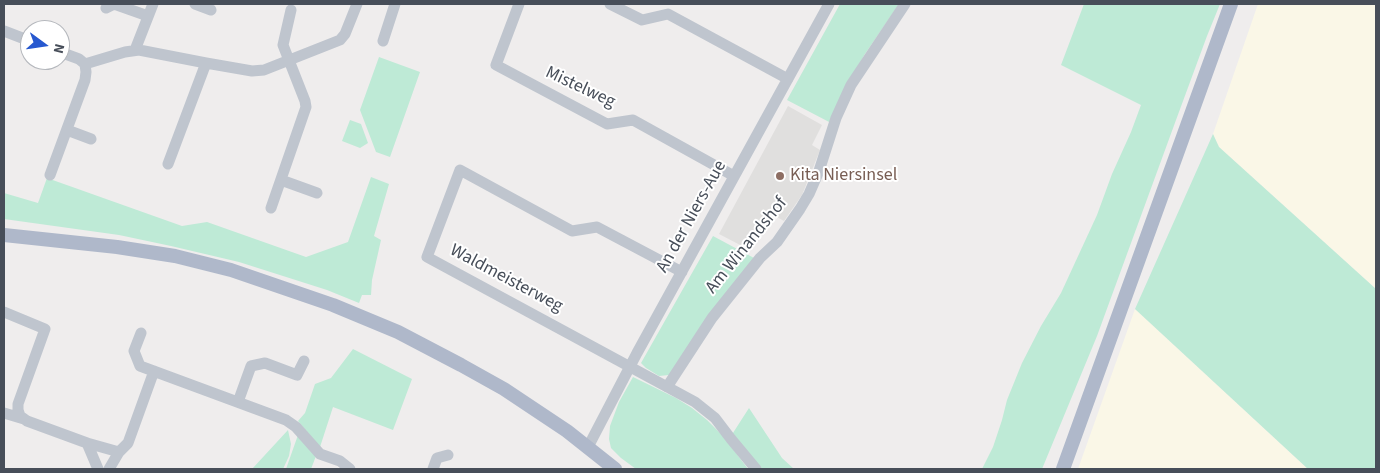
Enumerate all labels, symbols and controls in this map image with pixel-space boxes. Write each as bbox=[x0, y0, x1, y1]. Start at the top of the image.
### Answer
north arrow bbox=[20, 20, 70, 70]
text: N bbox=[48, 41, 69, 55]
street label: Mistelweg bbox=[542, 62, 618, 114]
street label: An der Niers-Aue bbox=[652, 157, 732, 277]
place label: Kita Niersinsel bbox=[790, 165, 897, 187]
marker: Kita Niersinsel bbox=[774, 170, 786, 182]
street label: Am Winandshof bbox=[701, 193, 793, 299]
street label: Waldmeisterweg bbox=[446, 240, 566, 318]

